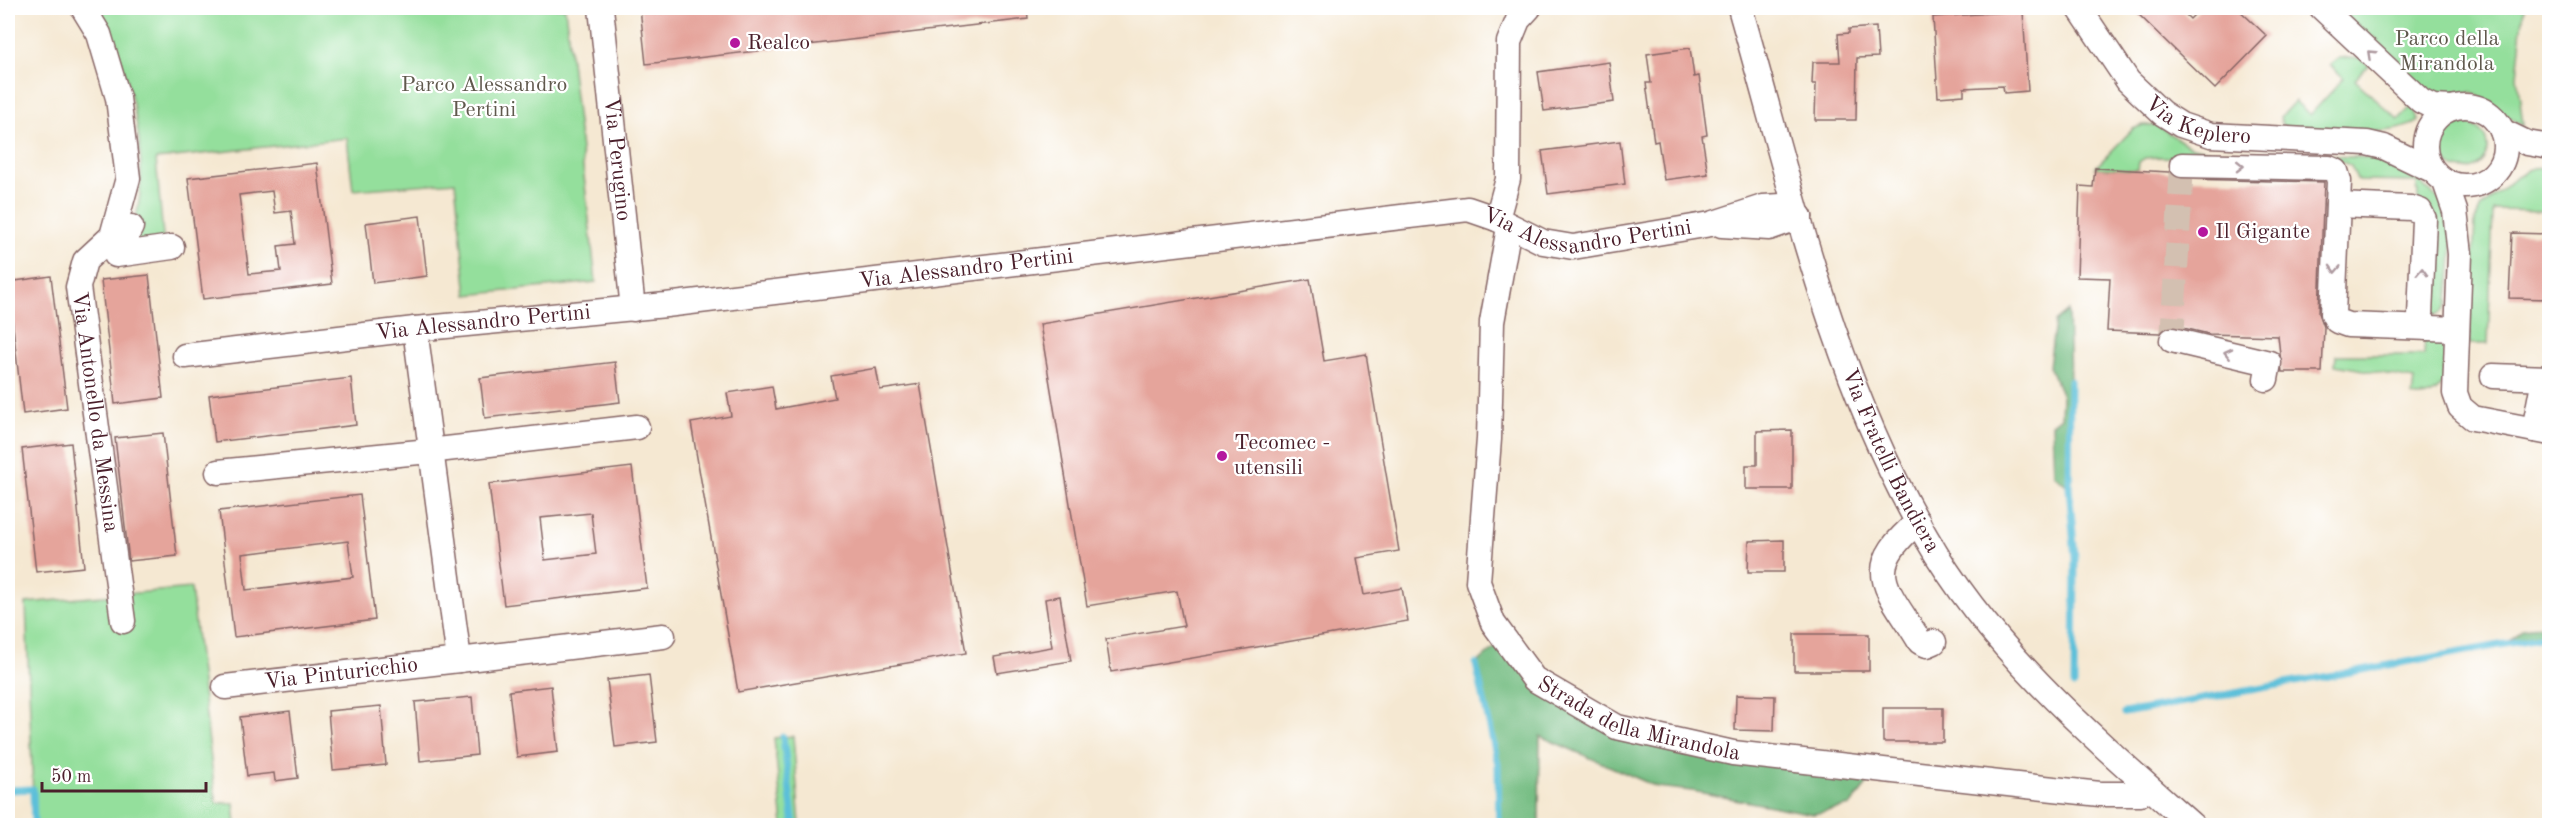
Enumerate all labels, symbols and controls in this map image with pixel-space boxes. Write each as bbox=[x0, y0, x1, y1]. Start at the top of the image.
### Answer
park label: Parco della Mirandola bbox=[2395, 28, 2500, 75]
place label: Realco bbox=[747, 32, 810, 54]
marker: Realco bbox=[728, 36, 742, 50]
one-way arrow bbox=[2368, 50, 2378, 61]
park label: Parco Alessandro Pertini bbox=[401, 74, 567, 121]
street label: Via Keplero bbox=[2140, 92, 2251, 148]
street label: Via Perugino bbox=[600, 96, 635, 222]
one-way arrow bbox=[2236, 160, 2245, 172]
street label: Via Alessandro Pertini bbox=[1480, 204, 1693, 259]
place label: Il Gigante bbox=[2215, 221, 2310, 243]
marker: Il Gigante bbox=[2196, 225, 2210, 239]
street label: Via Alessandro Pertini bbox=[858, 245, 1075, 293]
one-way arrow bbox=[2329, 265, 2342, 274]
one-way arrow bbox=[2416, 268, 2428, 277]
street label: Via Antonello da Messina bbox=[68, 291, 122, 534]
street label: Via Alessandro Pertini bbox=[374, 301, 592, 345]
one-way arrow bbox=[2224, 348, 2234, 361]
street label: Via Fratelli Bandiera bbox=[1838, 366, 1944, 557]
place label: Tecomec - utensili bbox=[1234, 432, 1330, 479]
marker: Tecomec - utensili bbox=[1215, 449, 1229, 463]
street label: Via Pinturicchio bbox=[263, 654, 419, 693]
street label: Strada della Mirandola bbox=[1534, 673, 1741, 765]
scale bar bbox=[42, 755, 206, 793]
text: 50 m bbox=[51, 768, 91, 786]

